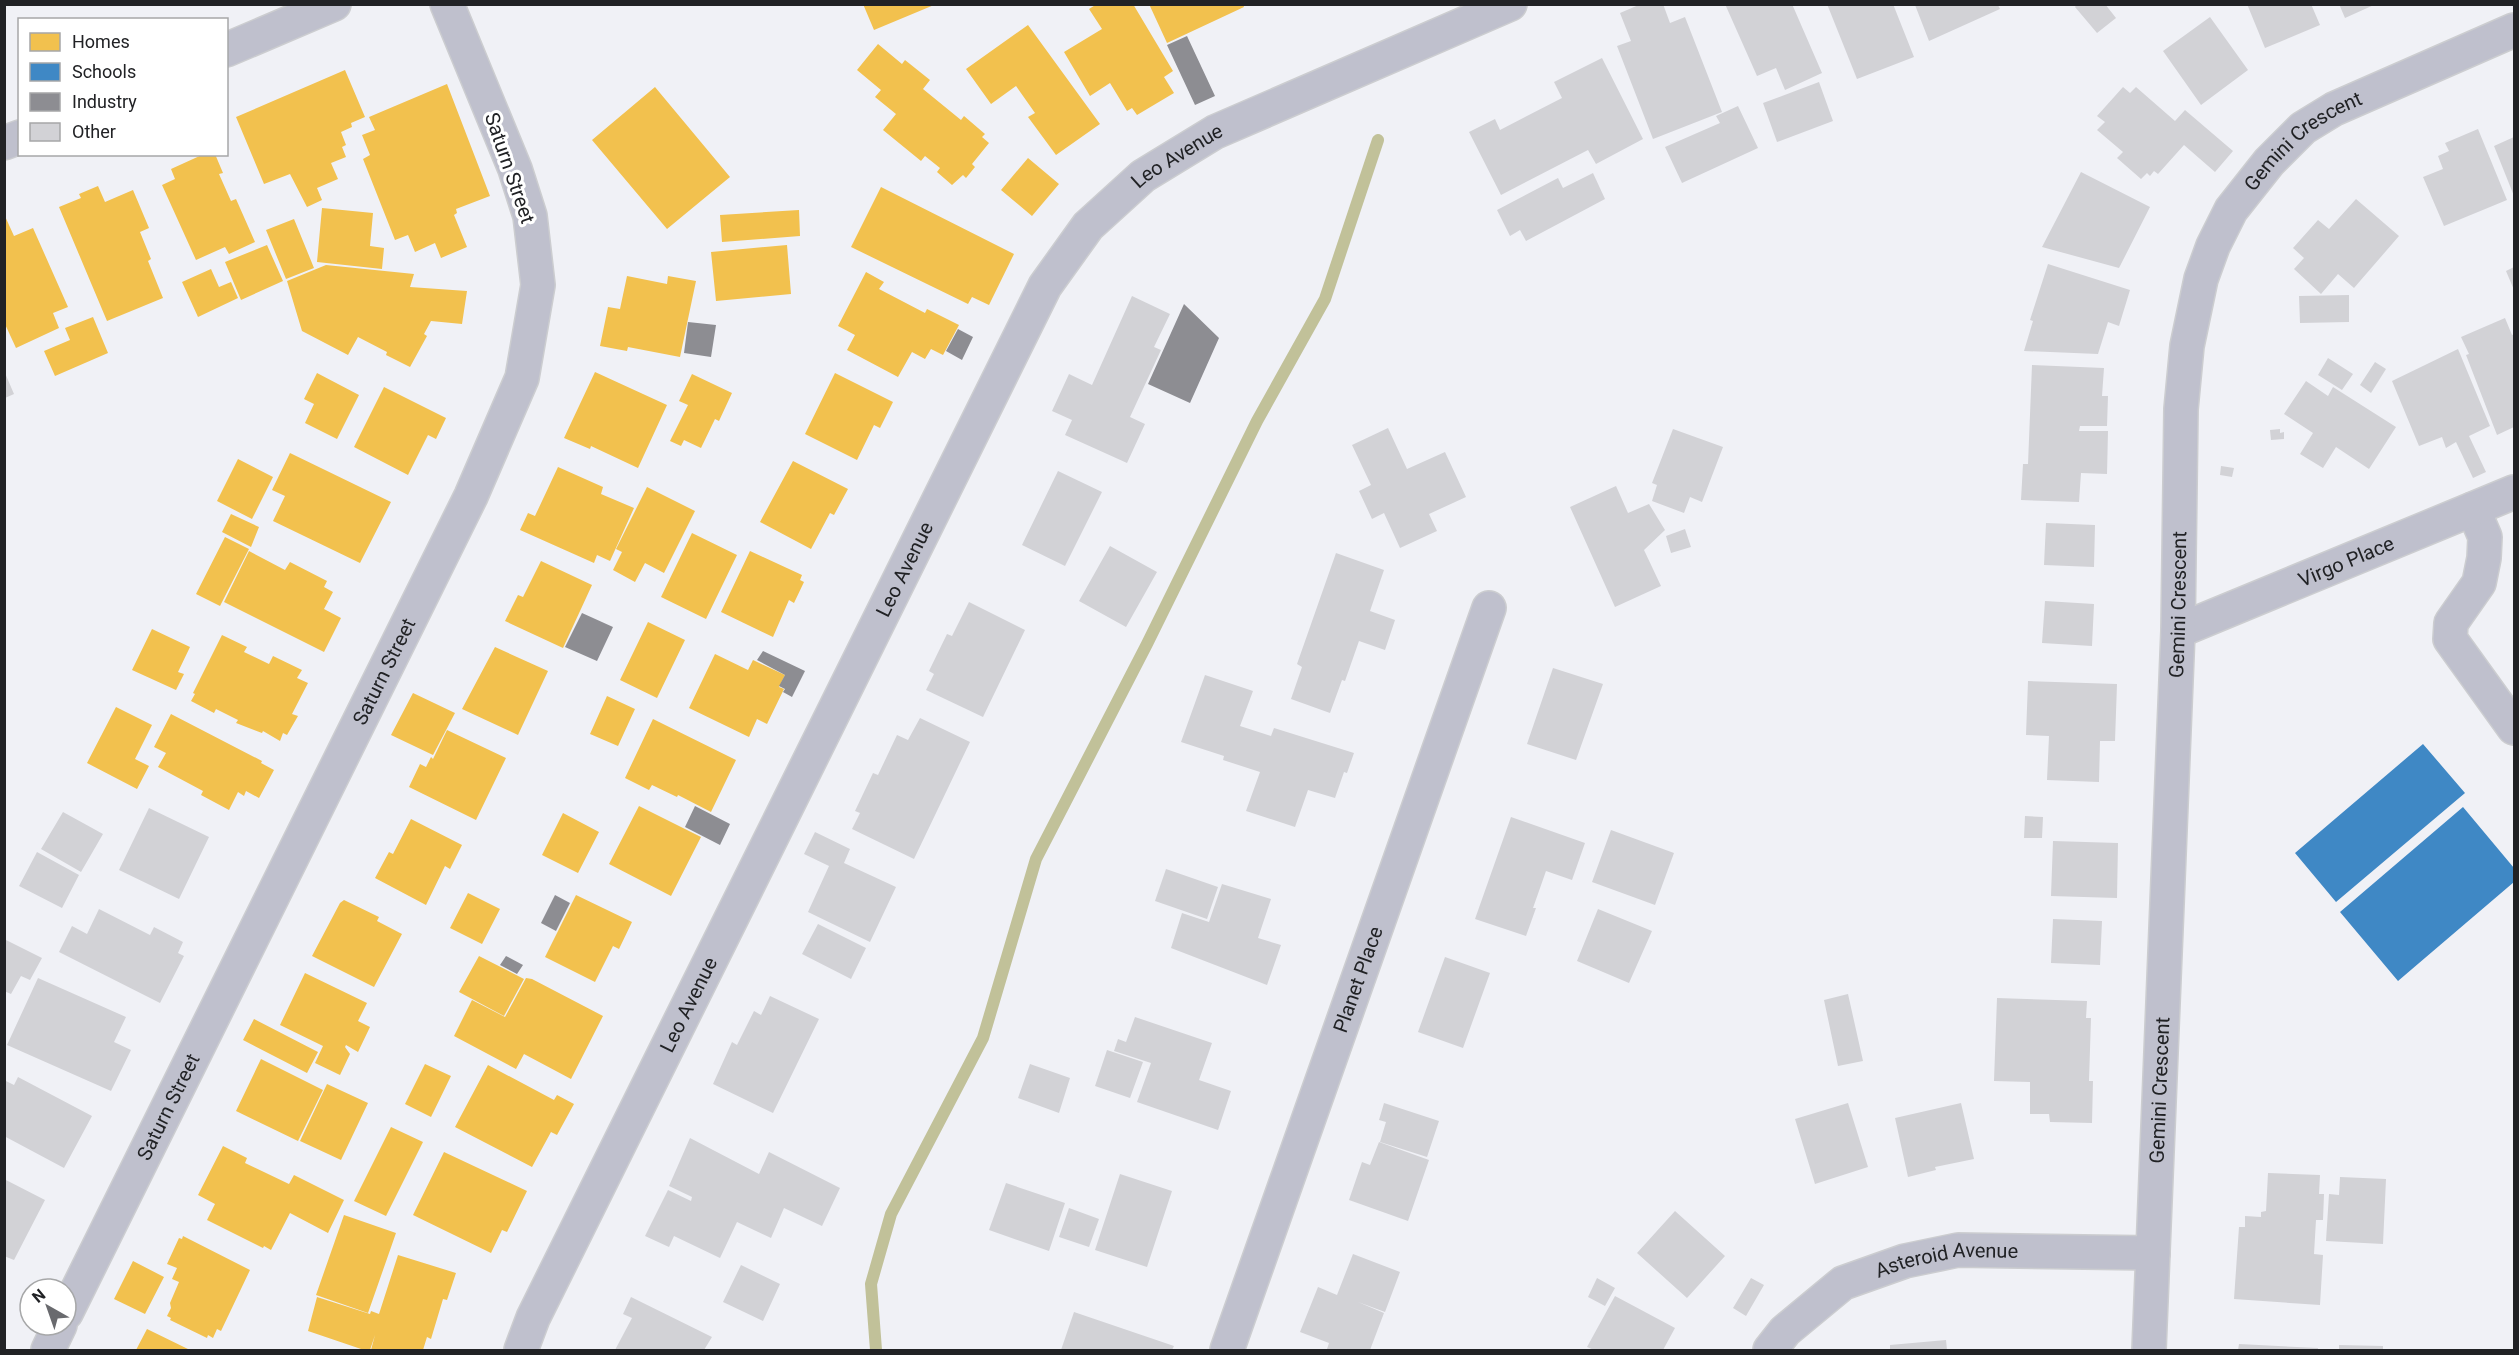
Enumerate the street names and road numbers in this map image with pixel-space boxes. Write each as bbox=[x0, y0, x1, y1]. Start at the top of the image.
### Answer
street label: Gemini Crescent bbox=[2239, 86, 2365, 196]
street label: Saturn Street bbox=[480, 109, 540, 227]
street label: Leo Avenue bbox=[1126, 118, 1226, 193]
street label: Leo Avenue bbox=[871, 518, 938, 621]
street label: Gemini Crescent bbox=[2164, 531, 2191, 678]
street label: Virgo Place bbox=[2295, 531, 2398, 592]
street label: Saturn Street bbox=[348, 614, 420, 729]
street label: Planet Place bbox=[1328, 923, 1388, 1036]
street label: Leo Avenue bbox=[655, 953, 722, 1056]
street label: Gemini Crescent bbox=[2145, 1016, 2174, 1164]
street label: Saturn Street bbox=[132, 1050, 205, 1164]
street label: Asteroid Avenue bbox=[1872, 1238, 2018, 1283]

